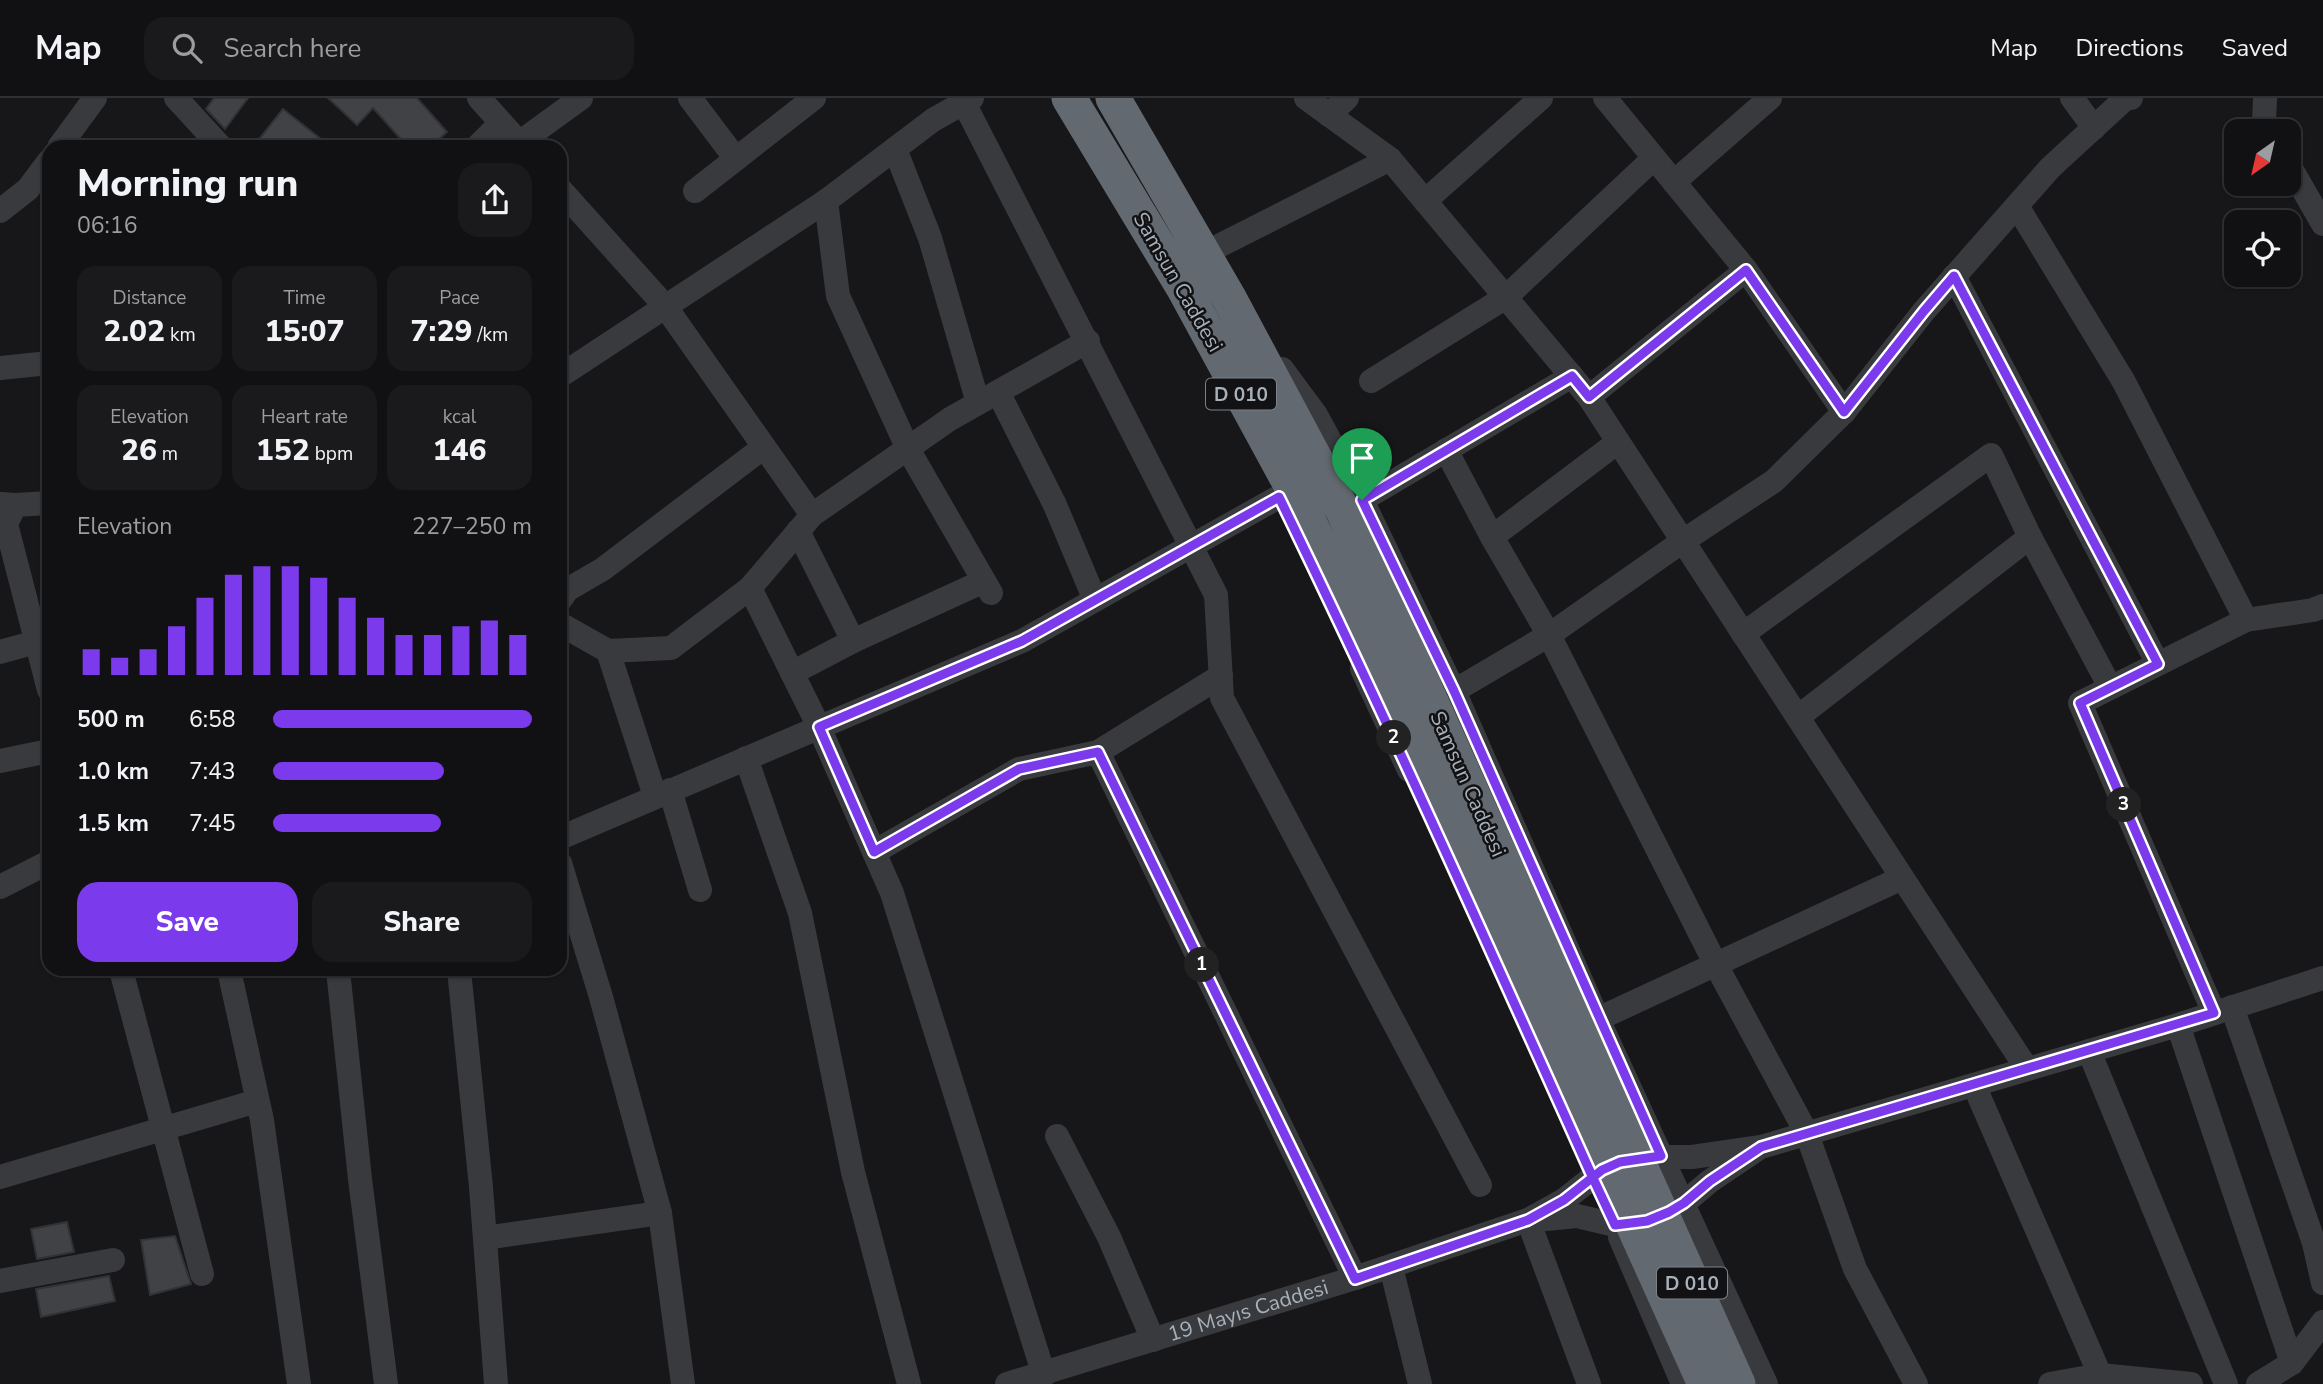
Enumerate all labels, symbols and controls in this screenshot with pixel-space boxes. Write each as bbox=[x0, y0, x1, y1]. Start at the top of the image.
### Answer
search box bbox=[144, 17, 634, 80]
text: Map bbox=[35, 26, 102, 71]
icon: search bbox=[168, 29, 206, 67]
text: Search here bbox=[224, 31, 361, 66]
text: Map bbox=[1990, 32, 2037, 64]
text: Directions bbox=[2075, 32, 2184, 64]
text: Saved bbox=[2222, 32, 2288, 64]
north arrow bbox=[2224, 119, 2301, 196]
map controls bbox=[2224, 119, 2301, 287]
text: Morning run bbox=[77, 158, 298, 209]
button: share bbox=[458, 163, 532, 237]
street label: Samsun Caddesi bbox=[1127, 207, 1229, 357]
text: 06:16 bbox=[77, 210, 137, 241]
button: locate bbox=[2224, 210, 2301, 287]
text: Distance bbox=[113, 285, 186, 311]
text: Time bbox=[283, 285, 326, 311]
text: Pace bbox=[439, 285, 480, 311]
text: 2.02 bbox=[103, 311, 165, 352]
text: 15:07 bbox=[265, 311, 344, 352]
text: 7:29 bbox=[411, 311, 472, 352]
text: km bbox=[165, 322, 196, 348]
text: /km bbox=[472, 322, 508, 348]
road number: D 010 bbox=[1206, 378, 1276, 410]
text: Elevation bbox=[110, 404, 189, 430]
text: Heart rate bbox=[261, 404, 348, 430]
text: kcal bbox=[443, 404, 476, 430]
pin bbox=[1332, 428, 1392, 500]
text: 26 bbox=[121, 430, 157, 471]
text: 152 bbox=[256, 430, 310, 471]
text: 146 bbox=[433, 430, 487, 471]
icon: arrive bbox=[1343, 439, 1381, 477]
text: m bbox=[157, 441, 178, 467]
text: bpm bbox=[310, 441, 353, 467]
text: Elevation bbox=[77, 511, 172, 542]
text: 227–250 m bbox=[412, 511, 532, 542]
text: 500 m bbox=[77, 704, 145, 735]
text: 6:58 bbox=[189, 704, 236, 735]
street label: Samsun Caddesi bbox=[1423, 707, 1513, 861]
pin: 2 bbox=[1376, 720, 1412, 756]
text: 2 bbox=[1388, 724, 1399, 750]
text: 1.0 km bbox=[77, 756, 149, 787]
text: 7:43 bbox=[189, 756, 236, 787]
pin: 3 bbox=[2106, 788, 2142, 822]
text: 3 bbox=[2118, 791, 2129, 817]
text: 1.5 km bbox=[77, 808, 149, 839]
text: 7:45 bbox=[189, 808, 236, 839]
button: Save bbox=[77, 882, 298, 962]
button: Share bbox=[312, 882, 532, 962]
pin: 1 bbox=[1184, 948, 1220, 982]
text: 1 bbox=[1196, 951, 1207, 977]
road number: D 010 bbox=[1657, 1268, 1727, 1298]
street label: 19 Mayıs Caddesi bbox=[1164, 1273, 1332, 1348]

